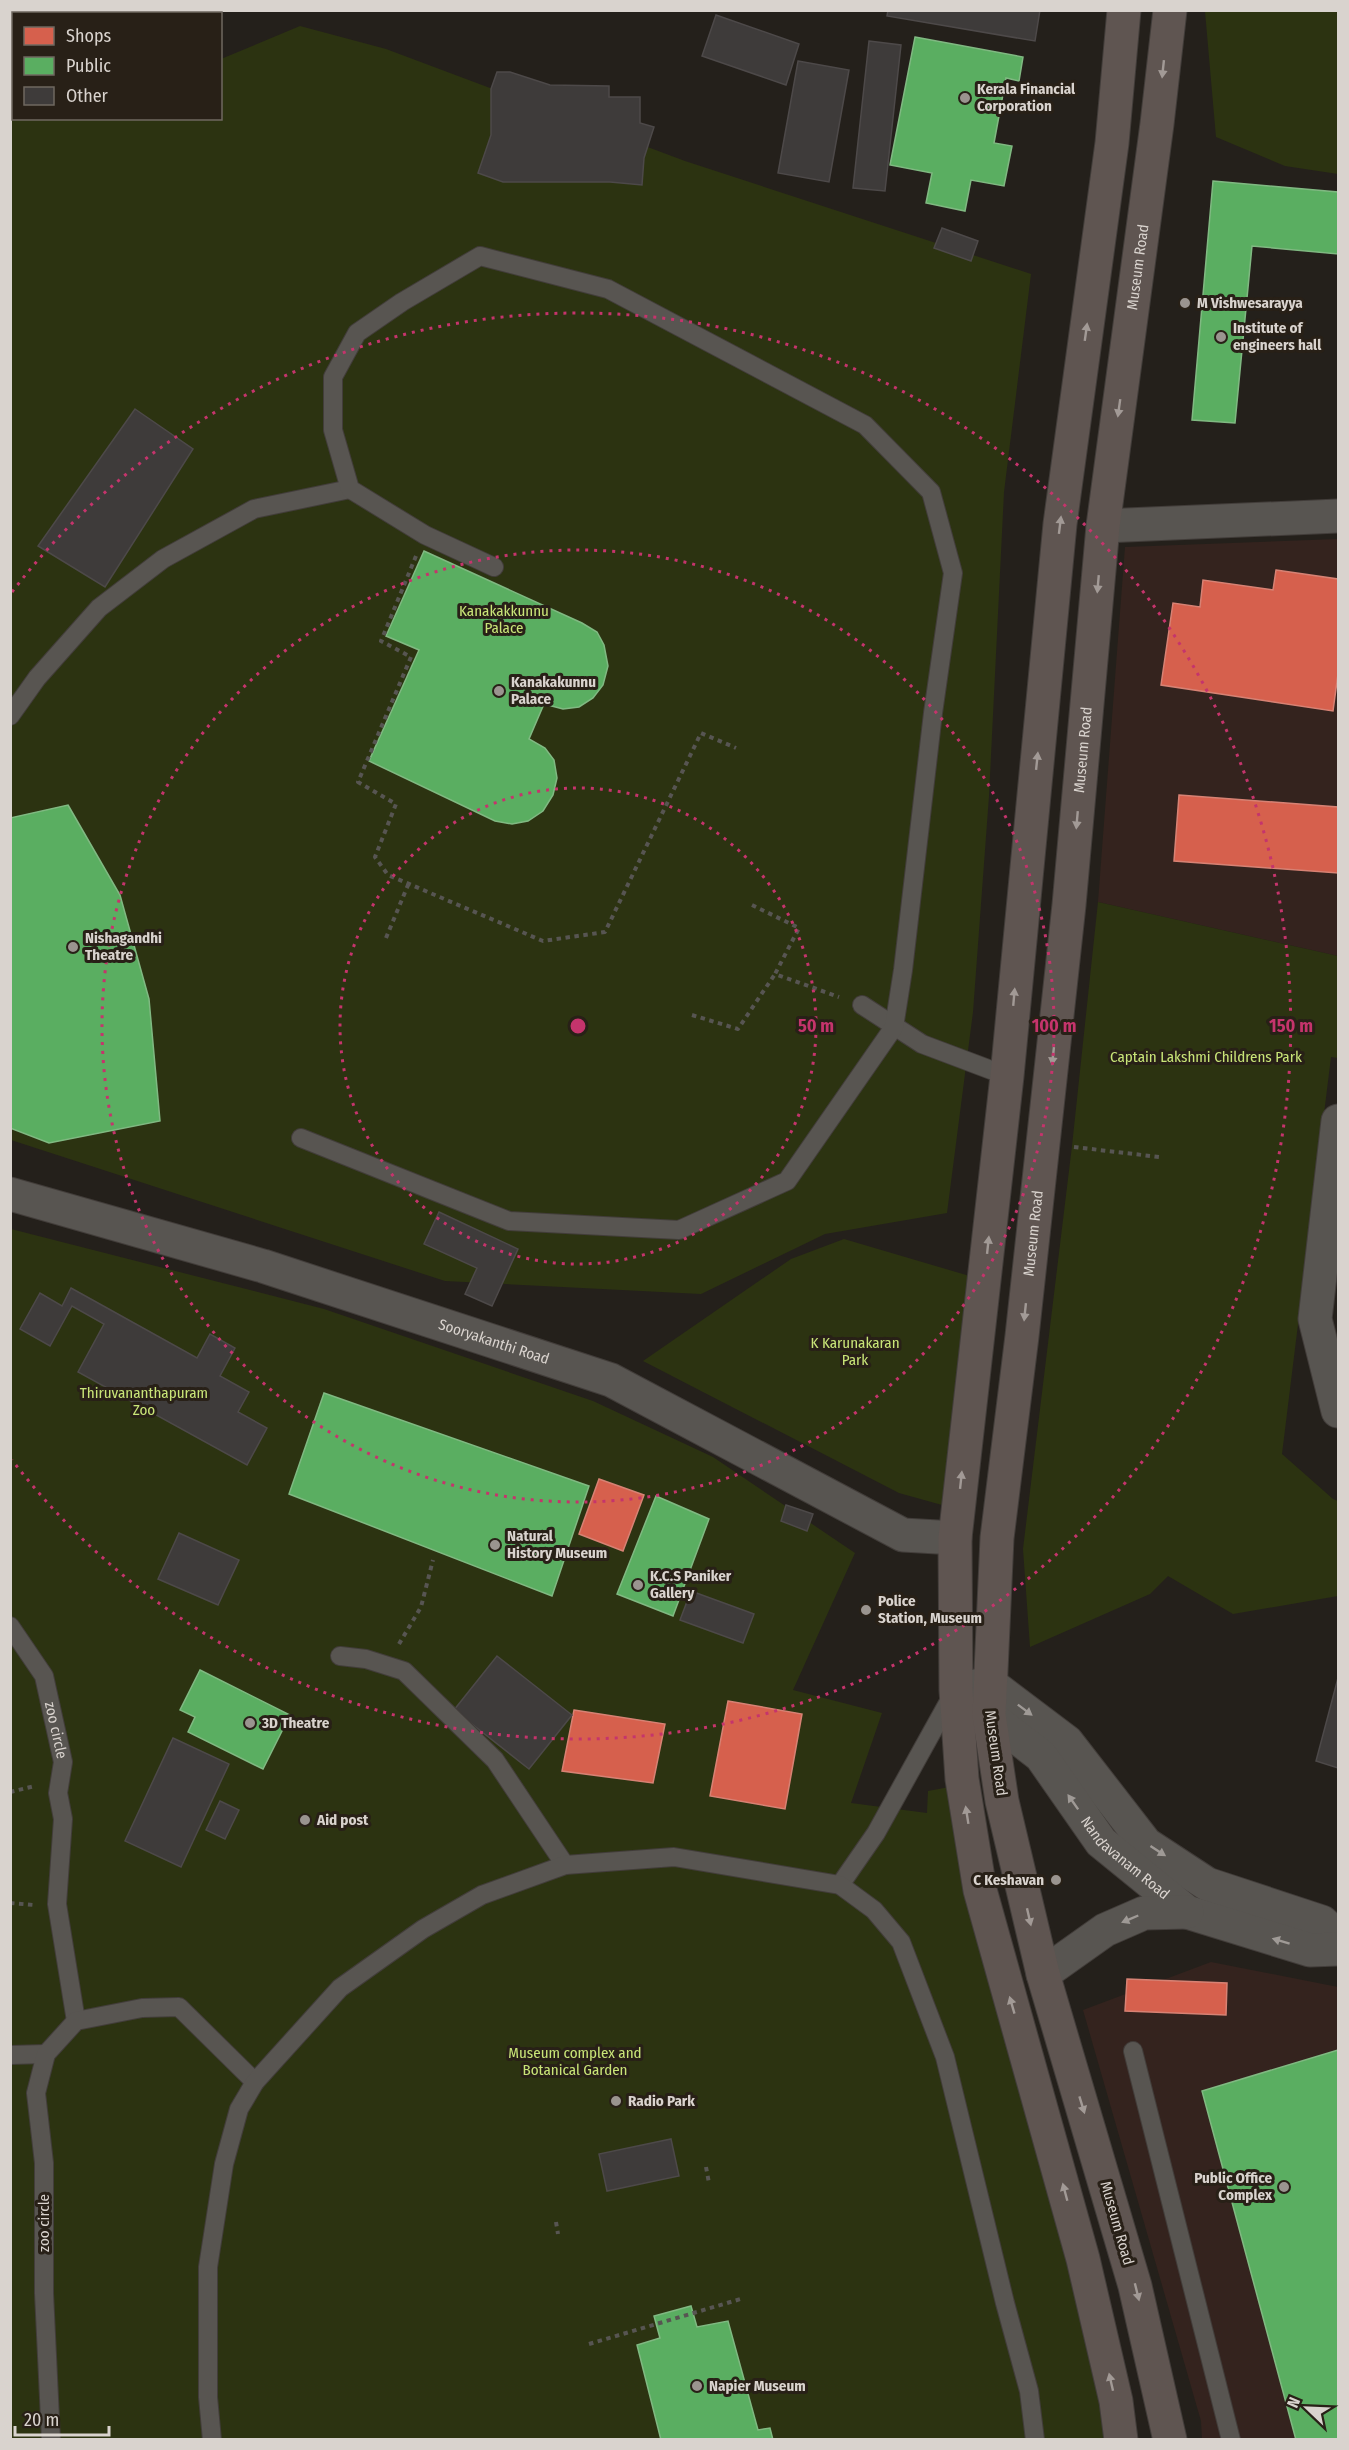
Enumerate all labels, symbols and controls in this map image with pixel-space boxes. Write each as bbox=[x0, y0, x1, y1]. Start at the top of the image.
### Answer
legend bbox=[12, 12, 222, 120]
text: Shops bbox=[66, 25, 111, 47]
text: Public bbox=[66, 55, 111, 77]
one-way arrow bbox=[1158, 59, 1168, 78]
place label: Kerala Financial Corporation bbox=[977, 80, 1076, 115]
text: Other bbox=[66, 85, 109, 107]
marker: Kerala Financial Corporation bbox=[958, 91, 972, 105]
street label: Museum Road bbox=[1123, 223, 1152, 311]
place label: M Vishwesarayya bbox=[1197, 294, 1303, 312]
marker: M Vishwesarayya bbox=[1178, 296, 1192, 310]
place label: Institute of engineers hall bbox=[1233, 319, 1322, 354]
one-way arrow bbox=[1081, 322, 1090, 341]
marker: Institute of engineers hall bbox=[1214, 330, 1228, 344]
one-way arrow bbox=[1114, 398, 1123, 417]
one-way arrow bbox=[1055, 516, 1065, 535]
one-way arrow bbox=[1093, 575, 1103, 594]
park label: Kanakakkunnu Palace bbox=[459, 602, 549, 637]
place label: Kanakakunnu Palace bbox=[511, 673, 596, 708]
marker: Kanakakunnu Palace bbox=[492, 684, 506, 698]
street label: Museum Road bbox=[1070, 706, 1096, 794]
one-way arrow bbox=[1032, 751, 1041, 770]
one-way arrow bbox=[1072, 811, 1082, 830]
place label: Nishagandhi Theatre bbox=[85, 929, 162, 964]
marker: Nishagandhi Theatre bbox=[66, 940, 80, 954]
one-way arrow bbox=[1009, 987, 1019, 1006]
text: 50 m bbox=[798, 1015, 834, 1037]
text: 100 m bbox=[1032, 1015, 1076, 1037]
text: 150 m bbox=[1269, 1015, 1313, 1037]
centre of rings bbox=[568, 1016, 588, 1036]
one-way arrow bbox=[1048, 1047, 1058, 1066]
park label: Captain Lakshmi Childrens Park bbox=[1110, 1048, 1302, 1066]
street label: Museum Road bbox=[1020, 1189, 1047, 1277]
one-way arrow bbox=[983, 1235, 993, 1254]
one-way arrow bbox=[1020, 1303, 1030, 1322]
street label: Sooryakanthi Road bbox=[436, 1315, 552, 1368]
park label: K Karunakaran Park bbox=[810, 1334, 900, 1369]
park label: Thiruvananthapuram Zoo bbox=[80, 1384, 208, 1419]
one-way arrow bbox=[957, 1471, 966, 1490]
place label: Natural History Museum bbox=[507, 1527, 607, 1562]
marker: Natural History Museum bbox=[488, 1538, 502, 1552]
place label: K.C.S Paniker Gallery bbox=[650, 1567, 732, 1602]
marker: K.C.S Paniker Gallery bbox=[631, 1578, 645, 1592]
place label: Police Station, Museum bbox=[878, 1592, 982, 1627]
marker: Police Station, Museum bbox=[859, 1603, 873, 1617]
street label: zoo circle bbox=[41, 1700, 71, 1760]
one-way arrow bbox=[1018, 1704, 1033, 1716]
street label: Museum Road bbox=[981, 1709, 1011, 1797]
place label: 3D Theatre bbox=[261, 1714, 330, 1732]
marker: 3D Theatre bbox=[243, 1716, 257, 1730]
one-way arrow bbox=[1067, 1795, 1079, 1811]
one-way arrow bbox=[962, 1806, 971, 1825]
place label: Aid post bbox=[316, 1811, 369, 1829]
marker: Aid post bbox=[298, 1813, 312, 1827]
street label: Nandavanam Road bbox=[1077, 1813, 1173, 1903]
one-way arrow bbox=[1150, 1845, 1166, 1856]
place label: C Keshavan bbox=[973, 1871, 1044, 1889]
marker: C Keshavan bbox=[1049, 1873, 1063, 1887]
one-way arrow bbox=[1025, 1908, 1035, 1926]
one-way arrow bbox=[1121, 1915, 1138, 1924]
one-way arrow bbox=[1272, 1936, 1290, 1945]
one-way arrow bbox=[1007, 1996, 1017, 2014]
park label: Museum complex and Botanical Garden bbox=[508, 2044, 642, 2079]
place label: Radio Park bbox=[628, 2092, 695, 2110]
marker: Radio Park bbox=[609, 2094, 623, 2108]
one-way arrow bbox=[1078, 2096, 1087, 2114]
place label: Public Office Complex bbox=[1194, 2169, 1273, 2204]
street label: Museum Road bbox=[1096, 2179, 1138, 2267]
marker: Public Office Complex bbox=[1277, 2180, 1291, 2194]
one-way arrow bbox=[1060, 2183, 1069, 2201]
street label: zoo circle bbox=[35, 2194, 53, 2252]
one-way arrow bbox=[1132, 2282, 1142, 2301]
one-way arrow bbox=[1106, 2372, 1115, 2391]
place label: Napier Museum bbox=[709, 2377, 806, 2395]
north arrow bbox=[1277, 2378, 1337, 2438]
marker: Napier Museum bbox=[690, 2379, 704, 2393]
text: N bbox=[1283, 2394, 1304, 2410]
scale bar bbox=[15, 2399, 110, 2437]
text: 20 m bbox=[24, 2409, 59, 2431]

